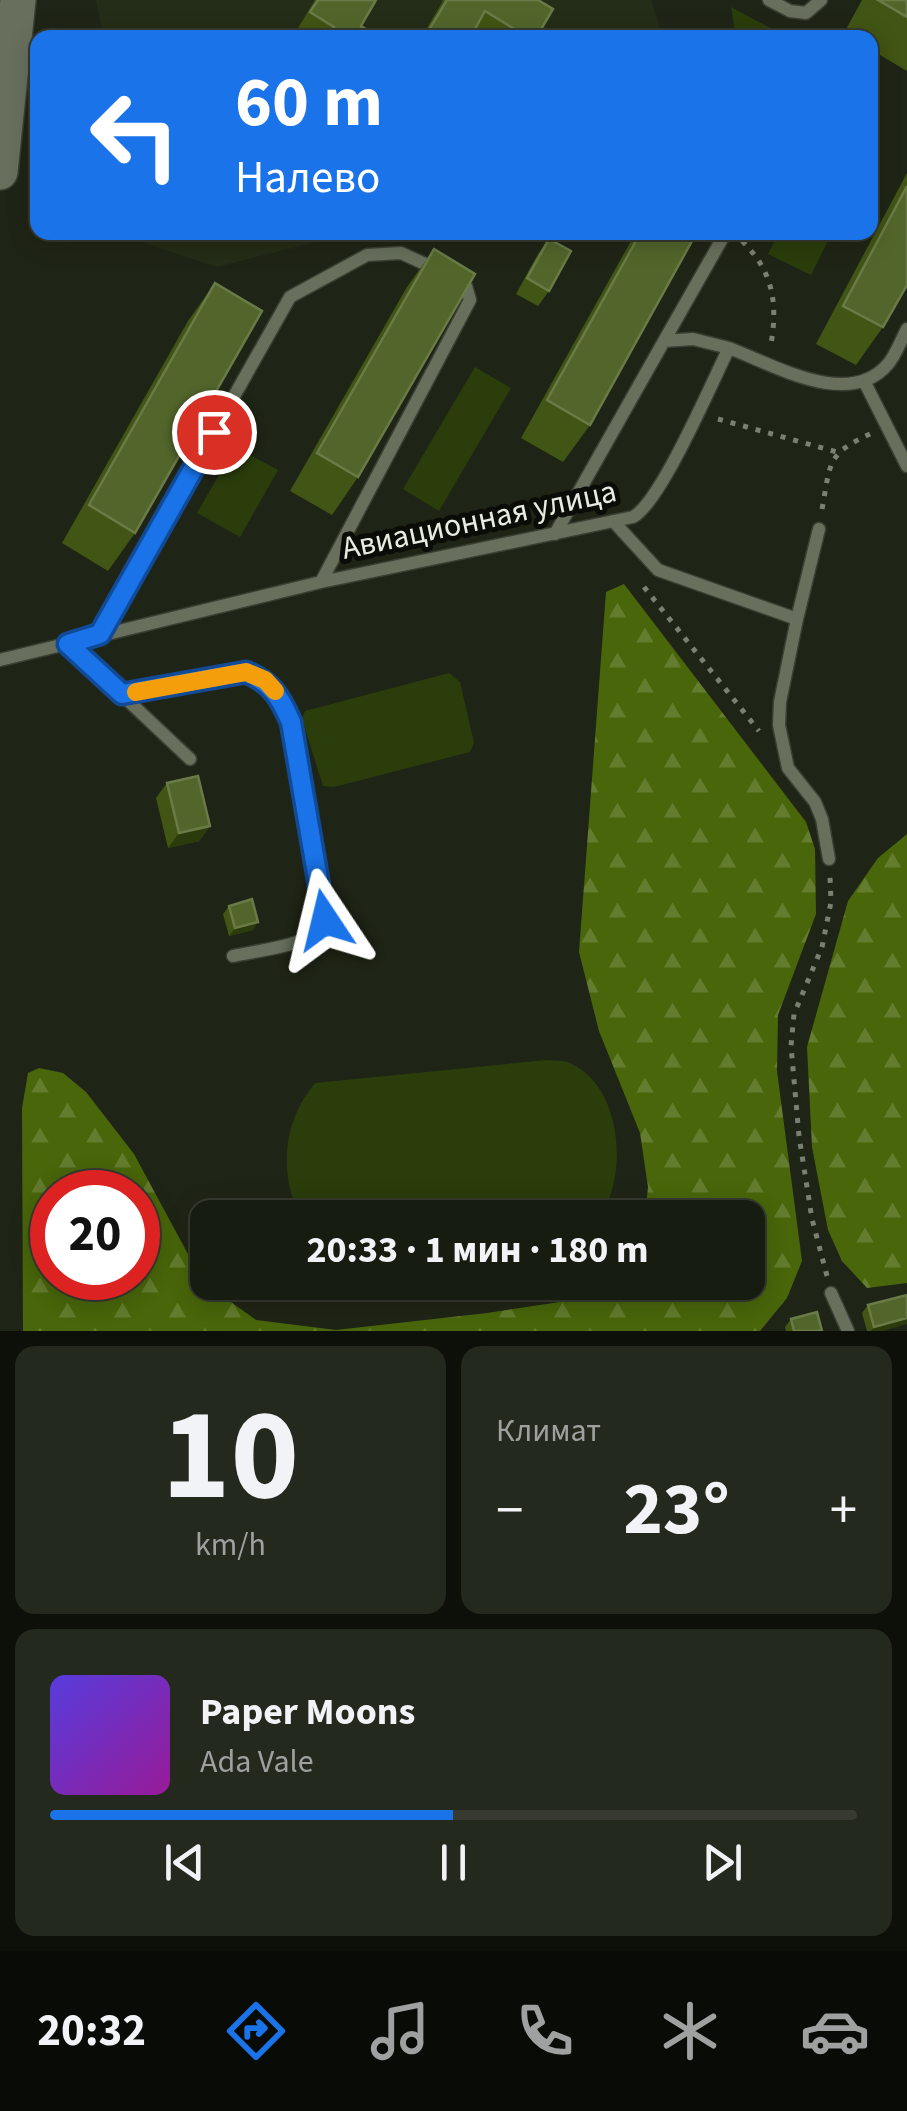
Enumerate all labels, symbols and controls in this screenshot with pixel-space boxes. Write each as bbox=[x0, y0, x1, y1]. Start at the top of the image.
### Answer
text: 60 m bbox=[235, 53, 383, 153]
icon: left bbox=[70, 70, 200, 200]
text: Налево bbox=[235, 146, 381, 210]
pin bbox=[172, 390, 257, 475]
icon: arrive bbox=[187, 405, 242, 460]
street label: Авиационная улица bbox=[337, 468, 621, 572]
position arrow bbox=[273, 868, 377, 972]
speed limit sign: 20 bbox=[30, 1170, 160, 1300]
text: 20:33 · 1 мин · 180 m bbox=[306, 1223, 649, 1277]
text: 10 bbox=[162, 1364, 299, 1549]
text: Климат bbox=[496, 1408, 601, 1454]
text: 23° bbox=[623, 1456, 730, 1563]
text: − bbox=[496, 1472, 523, 1550]
text: + bbox=[830, 1472, 857, 1550]
text: km/h bbox=[195, 1522, 266, 1568]
text: Paper Moons bbox=[200, 1685, 415, 1739]
text: Ada Vale bbox=[200, 1739, 314, 1785]
icon: previous bbox=[157, 1835, 212, 1890]
icon: pause bbox=[426, 1835, 481, 1890]
icon: next bbox=[695, 1835, 750, 1890]
icon: directions bbox=[221, 1996, 291, 2066]
icon: music bbox=[365, 1996, 435, 2066]
icon: phone bbox=[510, 1996, 580, 2066]
icon: climate bbox=[655, 1996, 725, 2066]
icon: car bbox=[800, 1996, 870, 2066]
text: 20:32 bbox=[37, 1999, 146, 2063]

